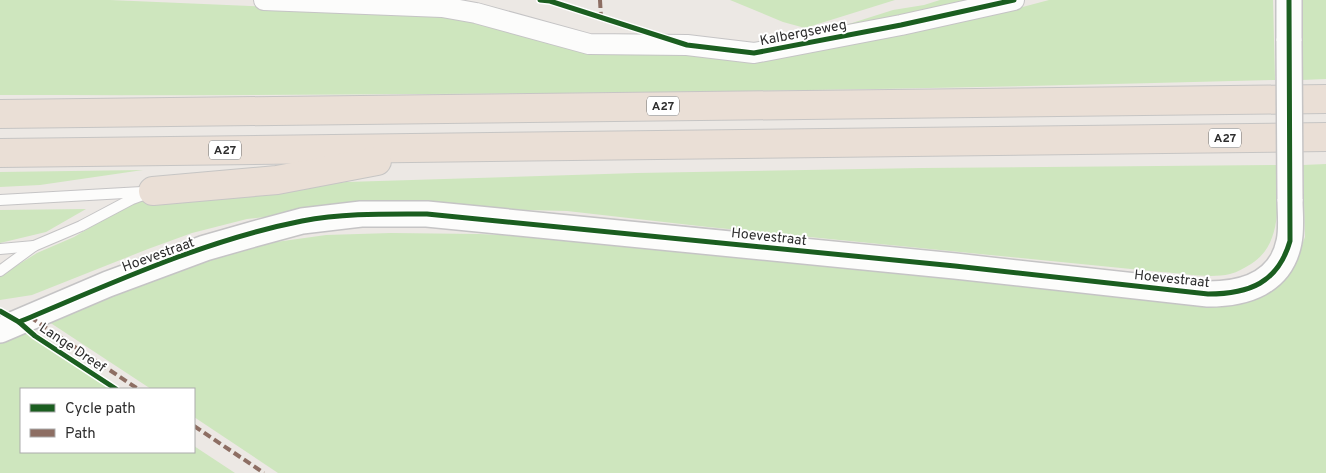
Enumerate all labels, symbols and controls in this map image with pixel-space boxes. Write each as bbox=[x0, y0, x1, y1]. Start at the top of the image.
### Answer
street label: Kalbergseweg bbox=[758, 17, 848, 50]
road number: A27 bbox=[647, 96, 679, 115]
road number: A27 bbox=[1209, 128, 1241, 148]
road number: A27 bbox=[209, 140, 241, 160]
street label: Hoevestraat bbox=[730, 225, 807, 250]
street label: Hoevestraat bbox=[120, 234, 197, 276]
street label: Hoevestraat bbox=[1133, 267, 1210, 292]
street label: Lange Dreef bbox=[36, 320, 109, 377]
legend bbox=[20, 388, 195, 453]
text: Cycle path bbox=[65, 400, 136, 419]
text: Path bbox=[65, 425, 96, 444]

